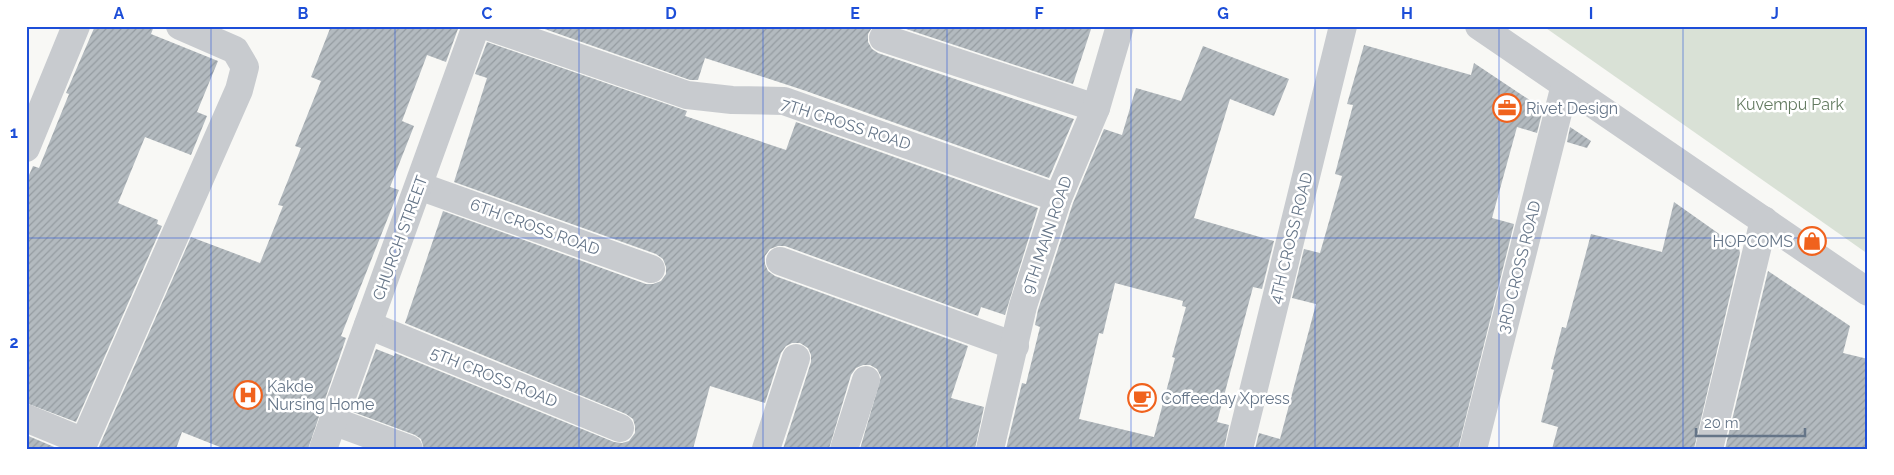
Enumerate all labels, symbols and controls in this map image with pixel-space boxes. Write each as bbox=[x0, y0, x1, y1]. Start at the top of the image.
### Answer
text: A bbox=[114, 4, 125, 23]
text: B bbox=[298, 4, 309, 23]
text: C bbox=[482, 4, 493, 23]
text: D bbox=[665, 4, 677, 23]
text: E bbox=[850, 4, 860, 23]
text: F bbox=[1034, 4, 1044, 23]
text: G bbox=[1217, 4, 1229, 23]
text: H bbox=[1401, 4, 1413, 23]
text: I bbox=[1589, 4, 1593, 23]
text: J bbox=[1771, 4, 1779, 23]
office icon: Rivet Design bbox=[1492, 93, 1522, 123]
street label: 7TH CROSS ROAD bbox=[779, 94, 913, 154]
park label: Kuvempu Park bbox=[1736, 95, 1845, 114]
place label: Rivet Design bbox=[1526, 99, 1618, 118]
text: 1 bbox=[10, 123, 18, 142]
street label: 4TH CROSS ROAD bbox=[1265, 170, 1317, 306]
street label: CHURCH STREET bbox=[369, 173, 431, 303]
street label: 9TH MAIN ROAD bbox=[1018, 174, 1076, 296]
street label: 6TH CROSS ROAD bbox=[468, 195, 602, 259]
street label: 3RD CROSS ROAD bbox=[1493, 199, 1545, 335]
shop icon: HOPCOMS bbox=[1797, 226, 1827, 256]
place label: HOPCOMS bbox=[1713, 232, 1793, 251]
text: 2 bbox=[9, 333, 19, 352]
street label: 5TH CROSS ROAD bbox=[428, 343, 560, 411]
place label: Kakde Nursing Home bbox=[267, 377, 374, 414]
hospital icon: Kakde Nursing Home bbox=[233, 380, 263, 410]
cafe icon: Coffeeday Xpress bbox=[1127, 383, 1157, 413]
place label: Coffeeday Xpress bbox=[1161, 389, 1290, 408]
scale bar bbox=[1696, 405, 1805, 437]
text: 20 m bbox=[1704, 414, 1739, 432]

